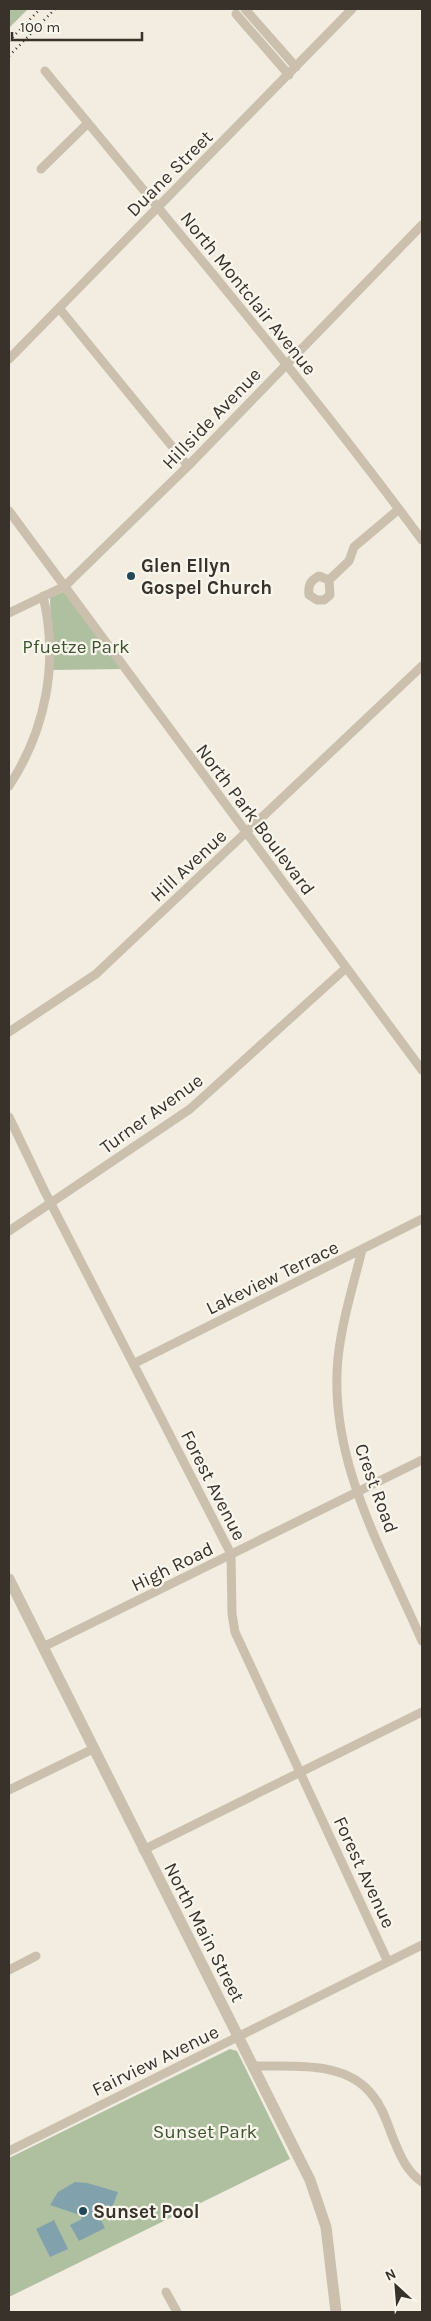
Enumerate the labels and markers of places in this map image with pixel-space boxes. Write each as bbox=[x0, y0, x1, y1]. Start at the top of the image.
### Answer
place label: Glen Ellyn Gospel Church bbox=[141, 555, 272, 599]
marker: Glen Ellyn Gospel Church bbox=[125, 570, 137, 582]
place label: Sunset Pool bbox=[93, 2201, 200, 2223]
marker: Sunset Pool bbox=[77, 2205, 89, 2217]

